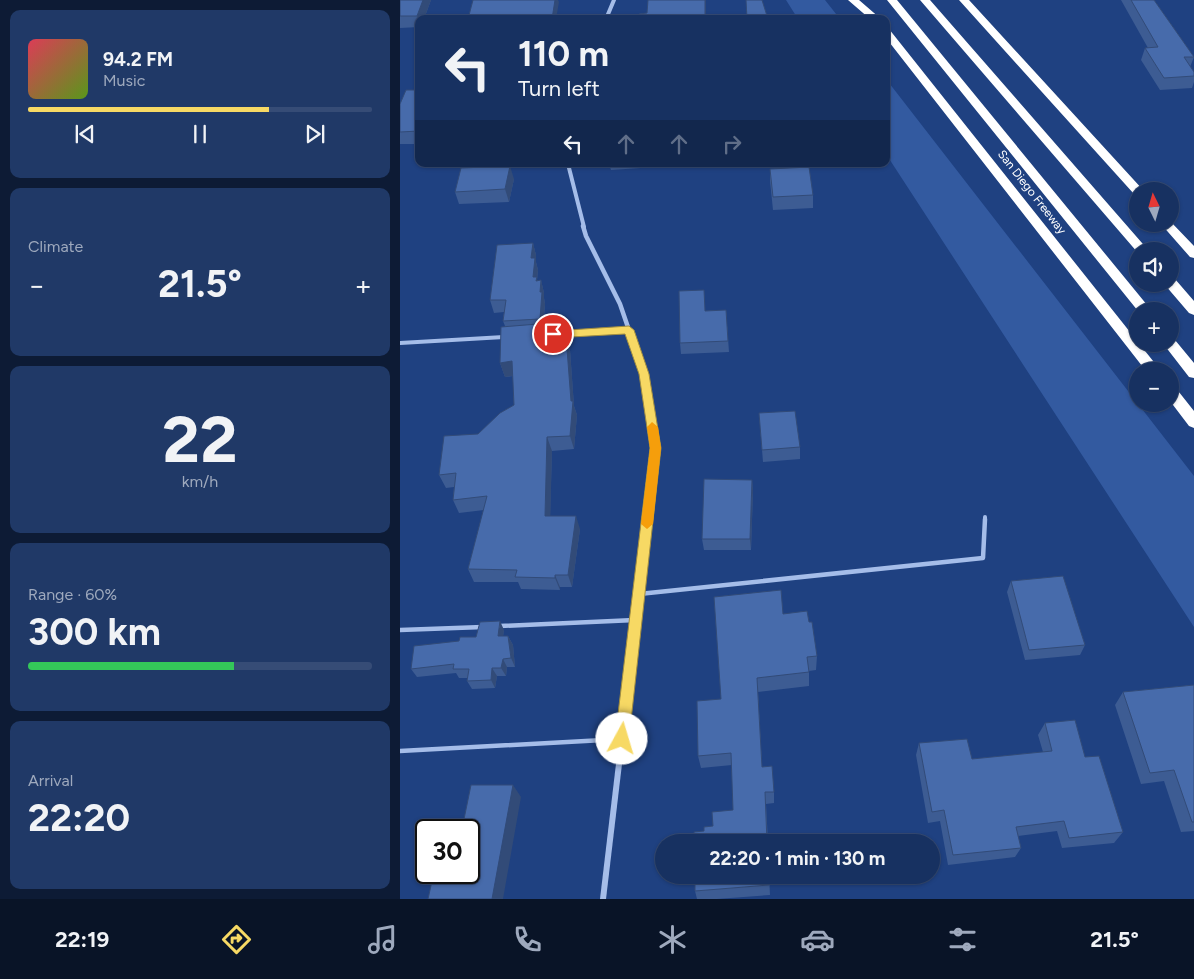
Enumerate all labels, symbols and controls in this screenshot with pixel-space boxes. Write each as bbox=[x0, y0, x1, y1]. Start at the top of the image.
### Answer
text: 110 m bbox=[518, 33, 609, 75]
icon: left bbox=[435, 35, 500, 100]
text: 94.2 FM bbox=[103, 48, 173, 71]
text: Music bbox=[103, 71, 145, 90]
text: Turn left bbox=[518, 75, 600, 102]
icon: previous bbox=[71, 120, 99, 148]
icon: pause bbox=[186, 120, 214, 148]
icon: next bbox=[301, 120, 329, 148]
icon: left bbox=[559, 130, 587, 158]
icon: ahead bbox=[612, 130, 640, 158]
icon: ahead bbox=[665, 130, 693, 158]
icon: right bbox=[718, 130, 746, 158]
street label: San Diego Freeway bbox=[995, 147, 1070, 237]
north arrow bbox=[1129, 182, 1179, 232]
map controls bbox=[1129, 182, 1179, 412]
text: Climate bbox=[28, 237, 83, 256]
button: sound bbox=[1129, 242, 1179, 292]
text: 21.5° bbox=[158, 261, 242, 307]
text: − bbox=[28, 268, 45, 302]
text: + bbox=[355, 268, 372, 302]
button: + bbox=[1129, 302, 1179, 352]
pin bbox=[532, 313, 574, 355]
icon: arrive bbox=[539, 320, 567, 348]
button: − bbox=[1129, 362, 1179, 412]
text: 22 bbox=[162, 400, 238, 478]
text: km/h bbox=[182, 472, 218, 491]
text: Range · 60% bbox=[28, 585, 117, 604]
text: 300 km bbox=[28, 609, 161, 655]
position arrow bbox=[595, 712, 647, 764]
text: Arrival bbox=[28, 771, 73, 790]
text: 22:20 bbox=[28, 795, 130, 841]
speed limit sign: 30 bbox=[415, 819, 480, 884]
text: 22:20 · 1 min · 130 m bbox=[710, 847, 885, 870]
icon: directions bbox=[219, 922, 254, 957]
icon: music bbox=[365, 922, 400, 957]
icon: phone bbox=[510, 922, 545, 957]
icon: climate bbox=[655, 922, 690, 957]
icon: car bbox=[800, 922, 835, 957]
icon: filters bbox=[945, 922, 980, 957]
text: 22:19 bbox=[55, 926, 109, 953]
text: 21.5° bbox=[1090, 926, 1139, 953]

